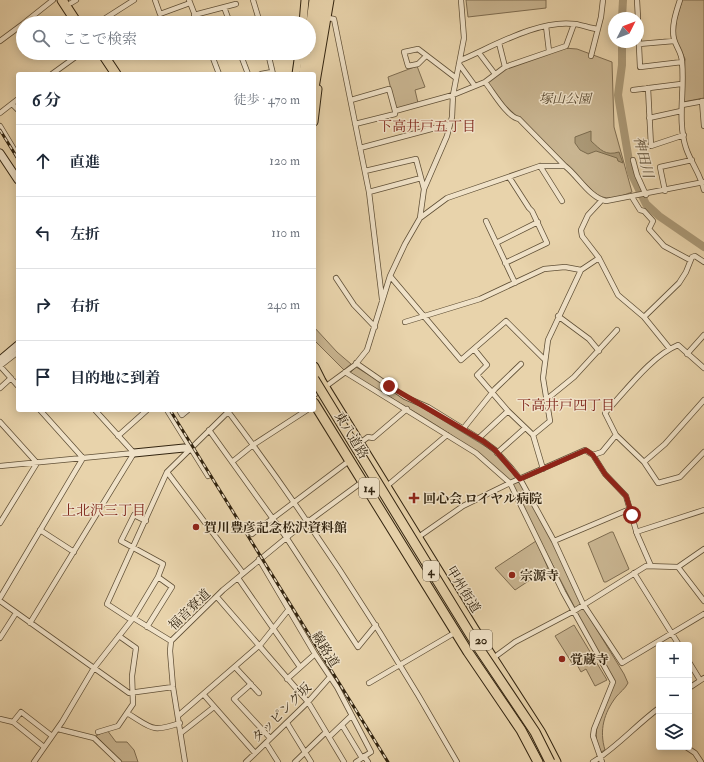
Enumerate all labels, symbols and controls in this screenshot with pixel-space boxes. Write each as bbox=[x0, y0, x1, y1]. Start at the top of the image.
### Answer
north arrow bbox=[608, 12, 644, 48]
search box bbox=[16, 16, 316, 60]
icon: search bbox=[30, 27, 52, 49]
text: ここで検索 bbox=[62, 30, 137, 49]
text: 6 分 bbox=[32, 90, 61, 111]
park label: 塚山公園 bbox=[539, 91, 593, 107]
text: 徒歩 · 470 m bbox=[234, 92, 300, 108]
district label: 下高井戸五丁目 bbox=[378, 118, 476, 135]
water label: 神田川 bbox=[630, 135, 657, 181]
icon: ahead bbox=[32, 150, 54, 172]
text: 直進 bbox=[70, 153, 100, 172]
text: 120 m bbox=[269, 153, 300, 169]
icon: left bbox=[32, 222, 54, 244]
text: 左折 bbox=[70, 225, 100, 244]
text: 110 m bbox=[271, 225, 300, 241]
icon: right bbox=[32, 294, 54, 316]
text: 右折 bbox=[70, 297, 100, 316]
text: 240 m bbox=[267, 297, 300, 313]
icon: arrive bbox=[32, 366, 54, 388]
text: 目的地に到着 bbox=[70, 369, 160, 388]
route end bbox=[380, 377, 398, 395]
district label: 下高井戸四丁目 bbox=[517, 397, 615, 414]
street label: 東八道路 bbox=[331, 409, 371, 462]
road number: 14 bbox=[359, 478, 379, 498]
place label: 回心会 ロイヤル病院 bbox=[423, 491, 542, 507]
marker: 回心会 ロイヤル病院 bbox=[408, 492, 420, 504]
district label: 上北沢三丁目 bbox=[62, 502, 146, 519]
route start bbox=[623, 506, 641, 524]
place label: 賀川豊彦記念松沢資料館 bbox=[204, 520, 347, 536]
marker: 賀川豊彦記念松沢資料館 bbox=[191, 522, 201, 532]
road number: 4 bbox=[423, 561, 439, 581]
street label: 甲州街道 bbox=[443, 563, 484, 616]
place label: 宗源寺 bbox=[520, 568, 559, 584]
marker: 宗源寺 bbox=[507, 570, 517, 580]
street label: 福音寮道 bbox=[165, 586, 214, 634]
street label: 線路道 bbox=[308, 629, 342, 670]
road number: 20 bbox=[470, 630, 492, 650]
map controls bbox=[656, 642, 692, 750]
button: + bbox=[656, 642, 692, 678]
place label: 覚蔵寺 bbox=[570, 652, 609, 668]
marker: 覚蔵寺 bbox=[557, 654, 567, 664]
button: − bbox=[656, 678, 692, 714]
street label: タッピング坂 bbox=[249, 680, 315, 746]
button: layers bbox=[656, 714, 692, 750]

